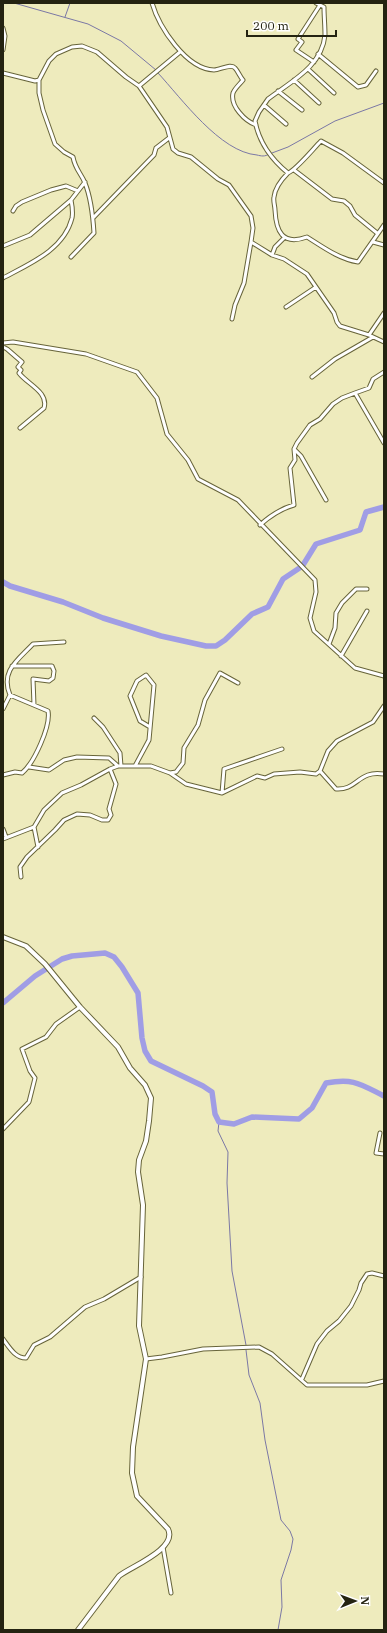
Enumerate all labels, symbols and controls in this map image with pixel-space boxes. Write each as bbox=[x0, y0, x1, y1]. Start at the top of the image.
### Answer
scale bar bbox=[247, 12, 336, 38]
text: 200 m bbox=[253, 18, 289, 33]
north arrow bbox=[335, 1581, 375, 1621]
text: N bbox=[358, 1596, 372, 1606]

